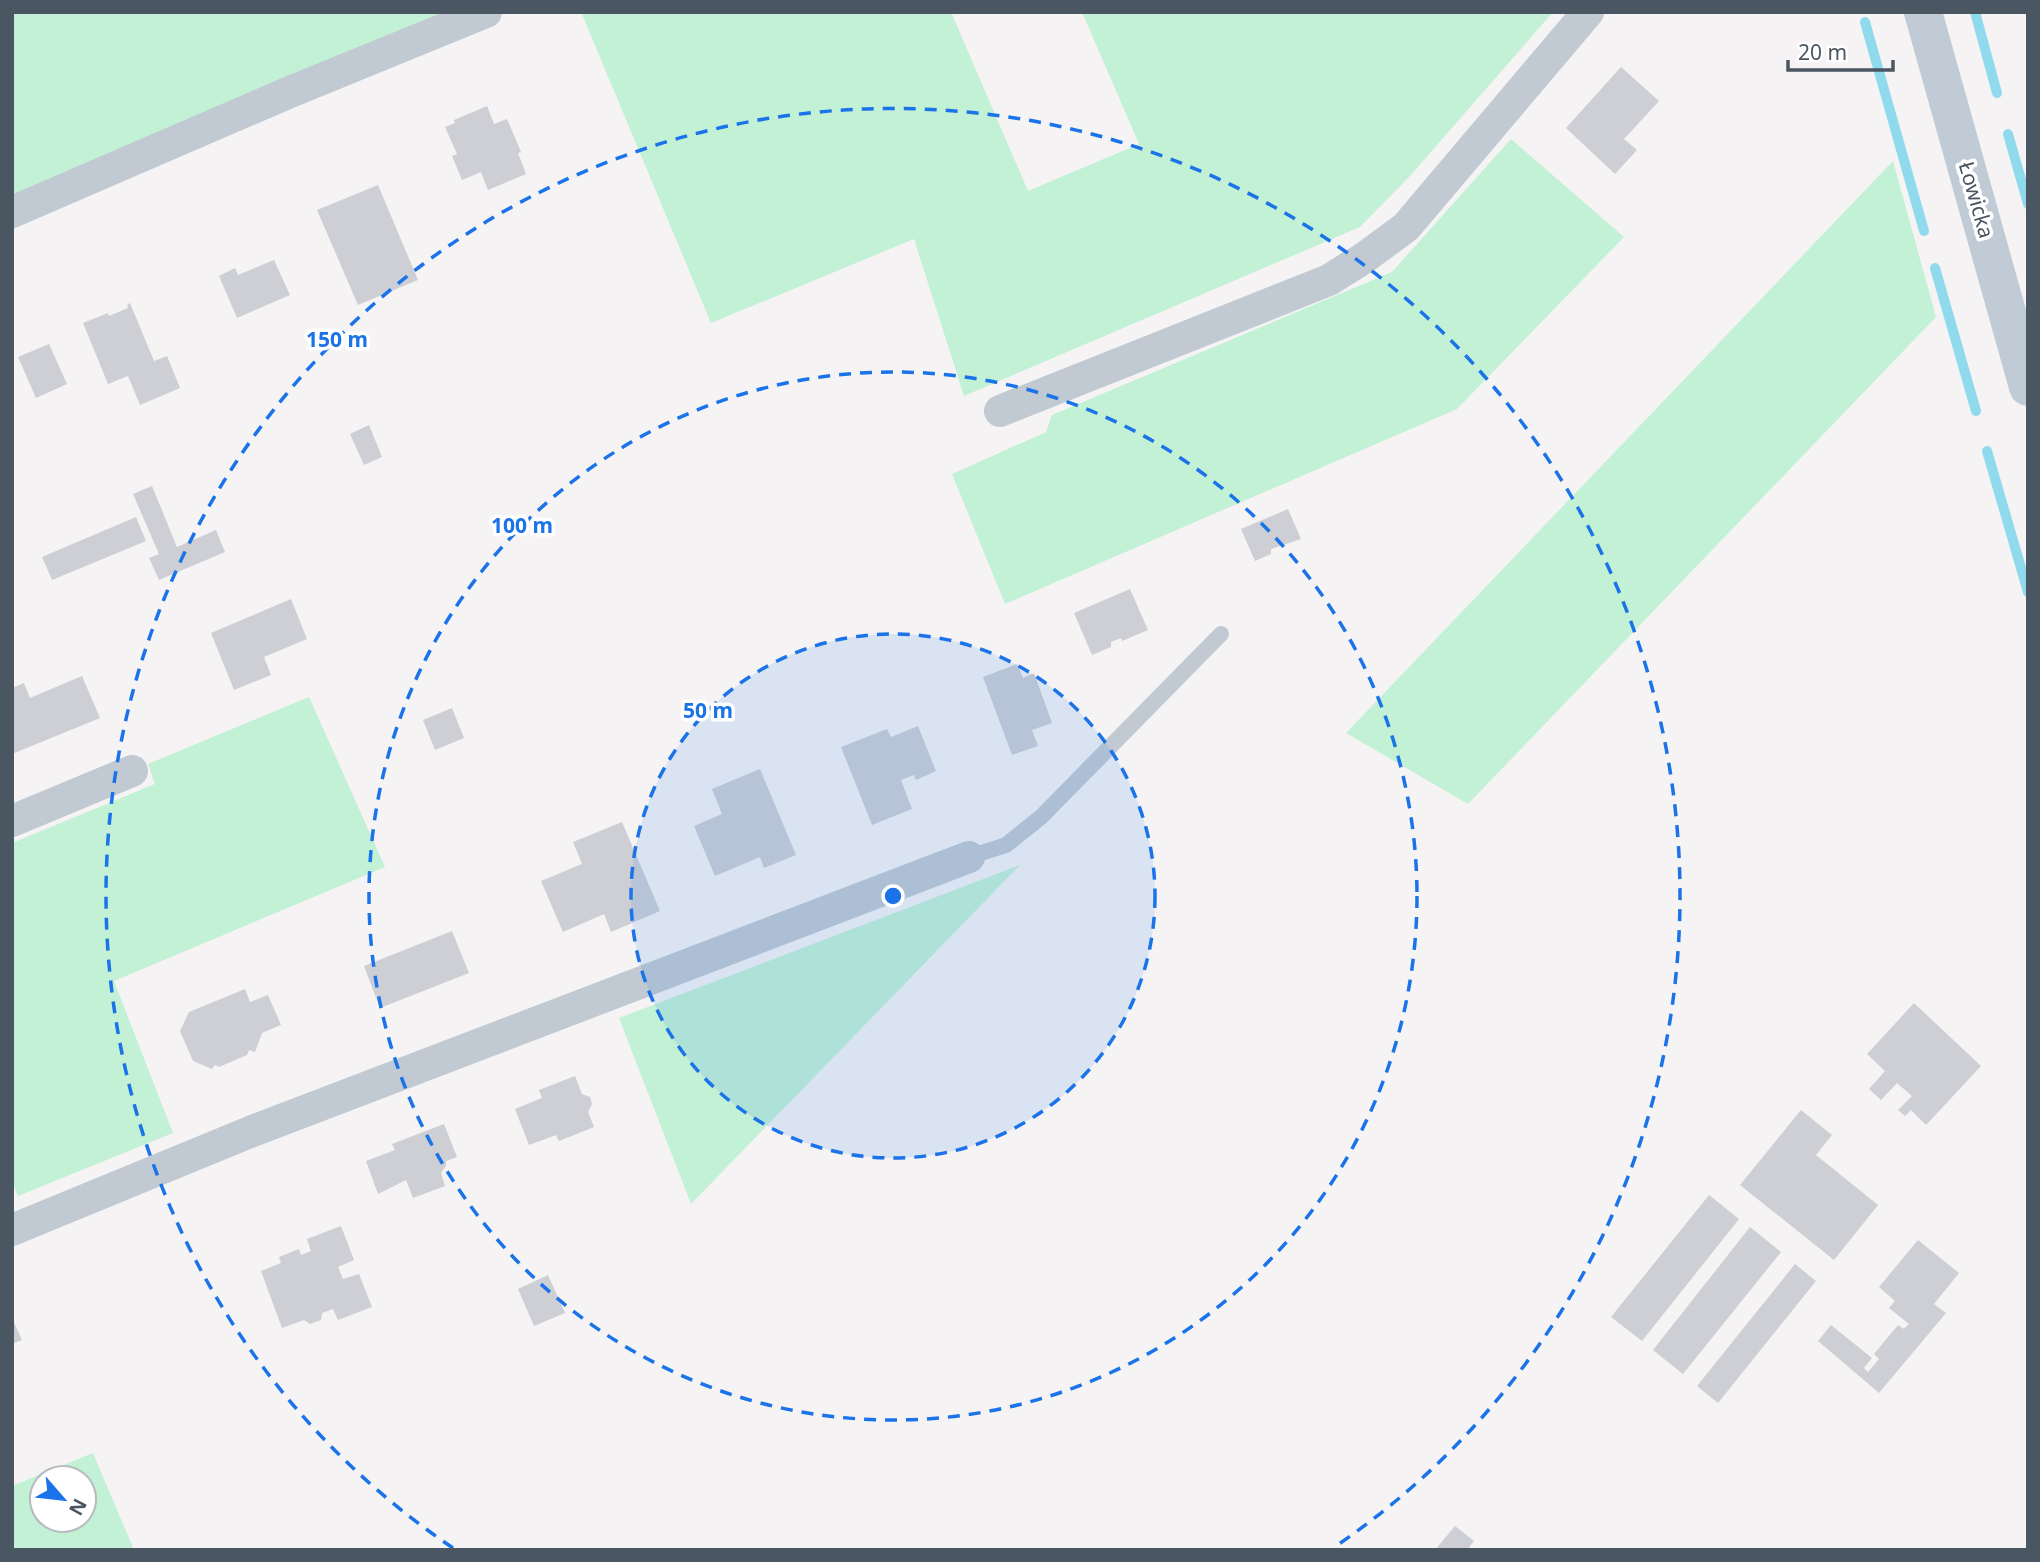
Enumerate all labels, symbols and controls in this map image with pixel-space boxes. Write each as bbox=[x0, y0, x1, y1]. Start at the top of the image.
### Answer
scale bar bbox=[1788, 28, 1893, 72]
text: 20 m bbox=[1798, 38, 1847, 66]
street label: Łowicka bbox=[1953, 158, 2001, 241]
text: 150 m bbox=[306, 325, 368, 353]
text: 100 m bbox=[491, 511, 553, 539]
text: 50 m bbox=[683, 696, 733, 724]
centre of rings bbox=[881, 884, 905, 908]
north arrow bbox=[28, 1464, 98, 1534]
text: N bbox=[63, 1494, 93, 1520]

